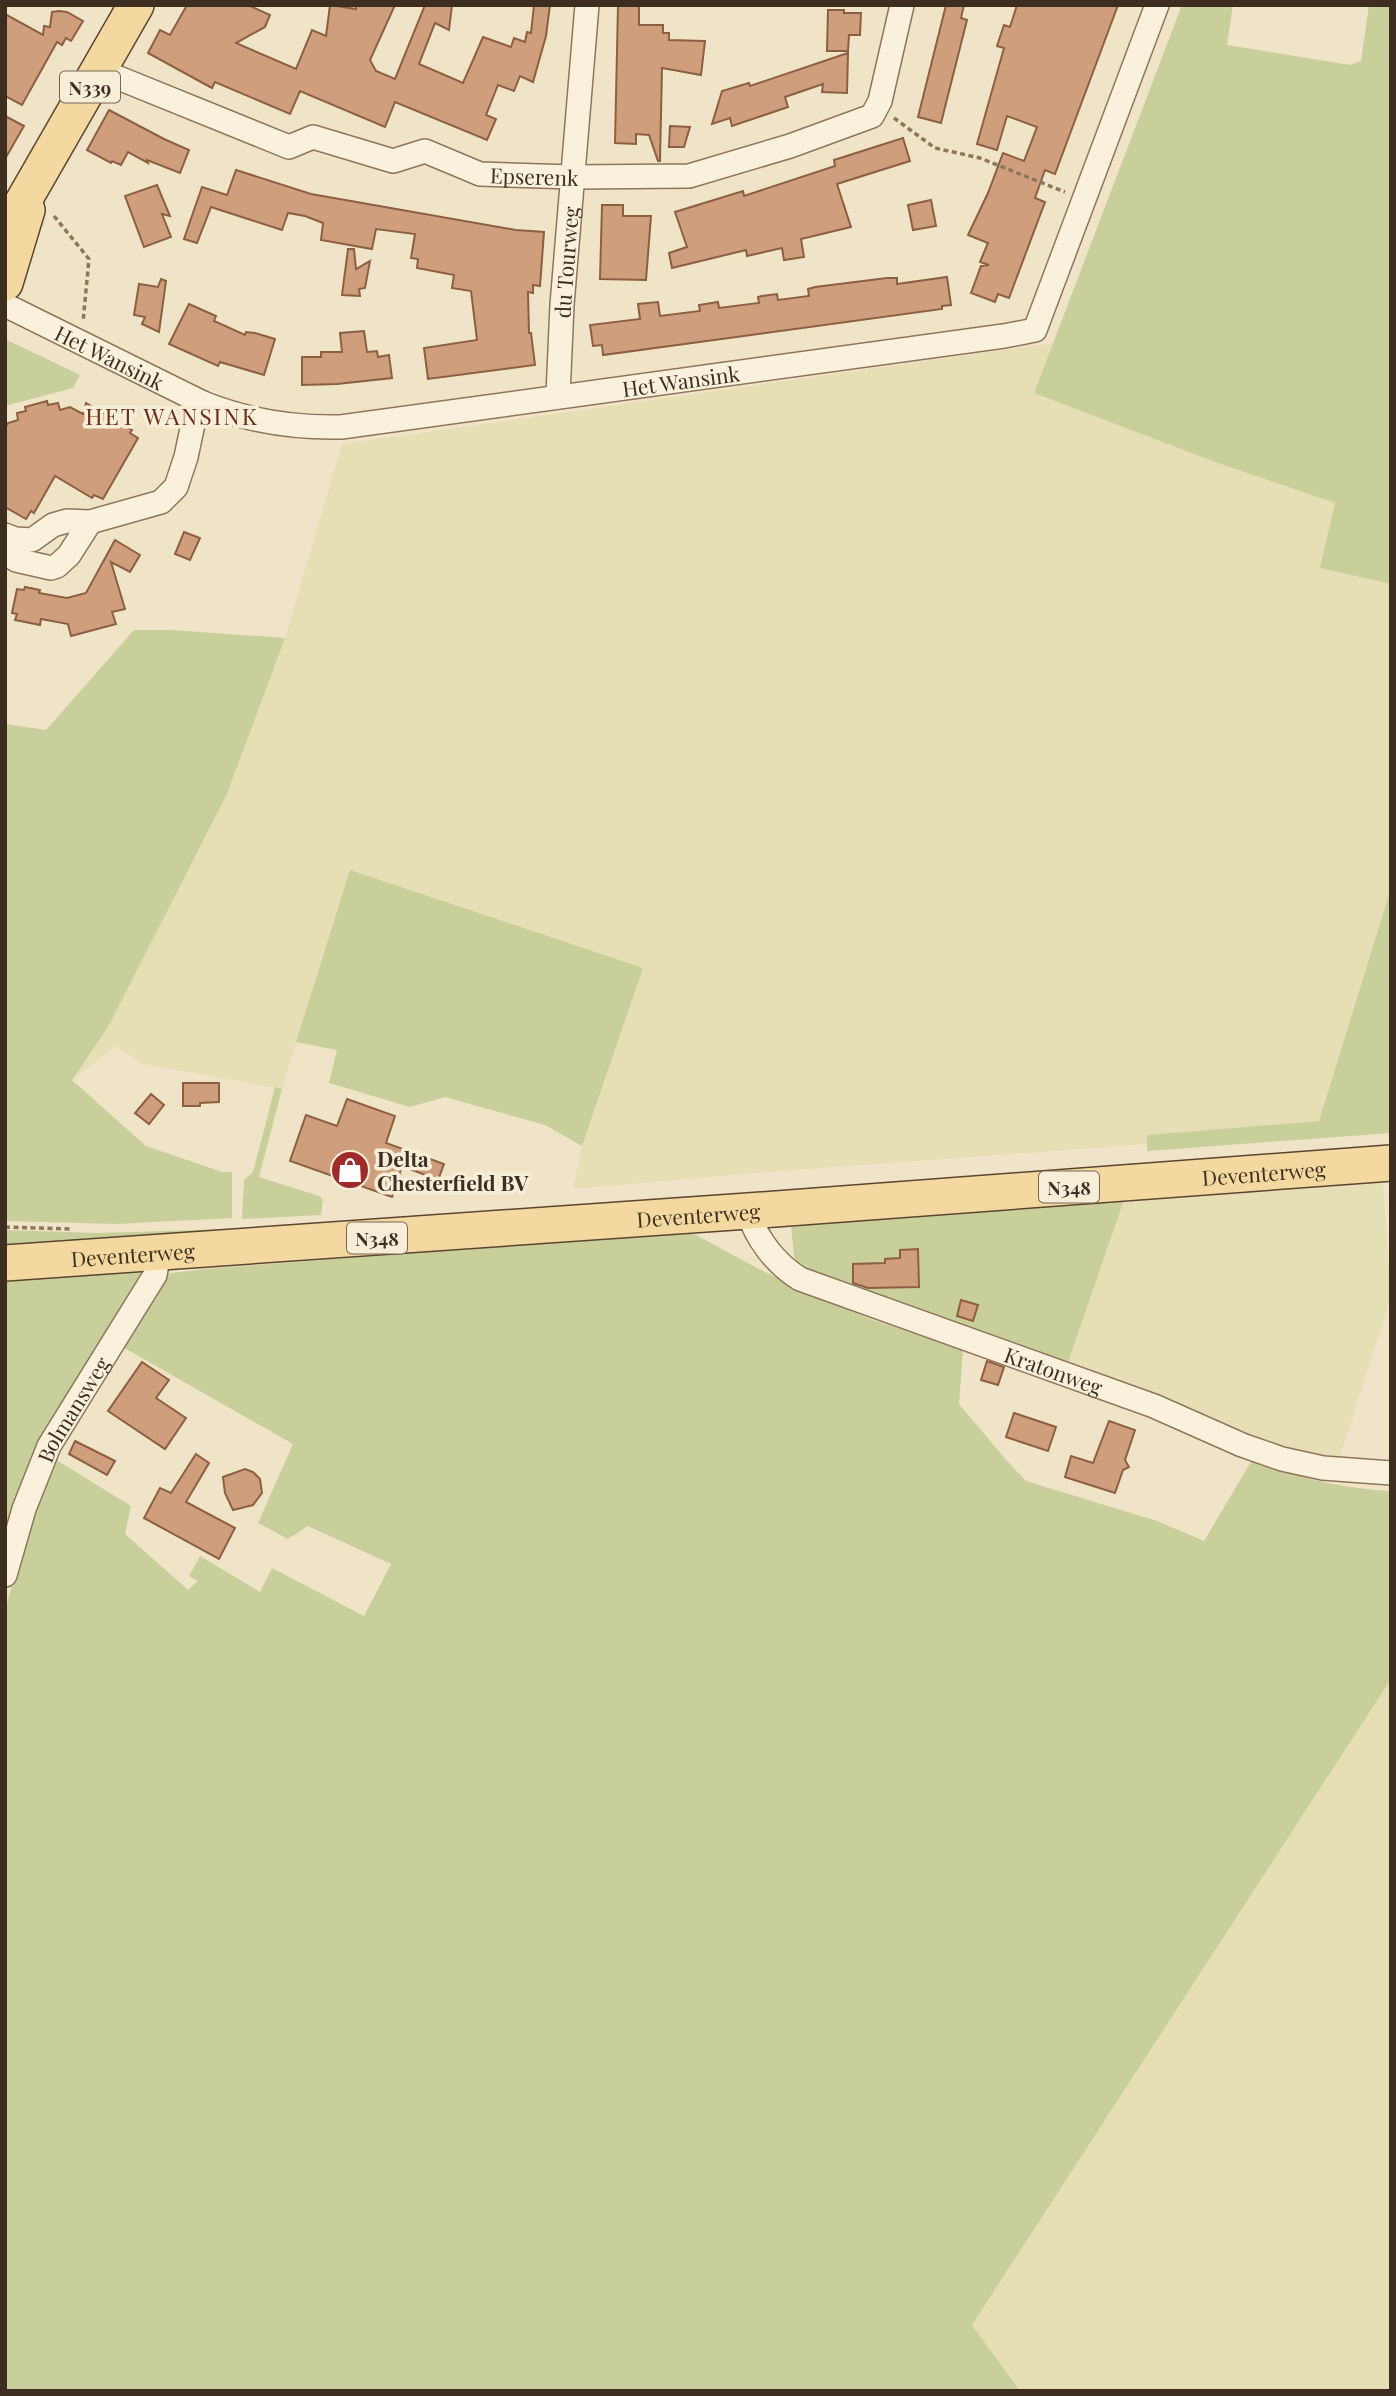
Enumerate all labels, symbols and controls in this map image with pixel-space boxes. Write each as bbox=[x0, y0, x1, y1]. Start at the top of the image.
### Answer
road number: N339 bbox=[60, 72, 120, 102]
street label: Epserenk bbox=[490, 160, 580, 191]
street label: du Tourweg bbox=[547, 205, 584, 319]
street label: Het Wansink bbox=[51, 318, 170, 396]
street label: Het Wansink bbox=[620, 358, 742, 402]
district label: HET WANSINK bbox=[85, 400, 259, 431]
place label: Delta Chesterfield BV bbox=[377, 1144, 529, 1196]
shop icon: Delta Chesterfield BV bbox=[329, 1149, 371, 1191]
street label: Deventerweg bbox=[1201, 1154, 1327, 1191]
road number: N348 bbox=[1039, 1172, 1099, 1203]
street label: Deventerweg bbox=[635, 1196, 761, 1233]
road number: N348 bbox=[347, 1222, 407, 1254]
street label: Deventerweg bbox=[70, 1236, 196, 1272]
street label: Kratonweg bbox=[1001, 1340, 1107, 1401]
street label: Bolmansweg bbox=[30, 1351, 115, 1466]

